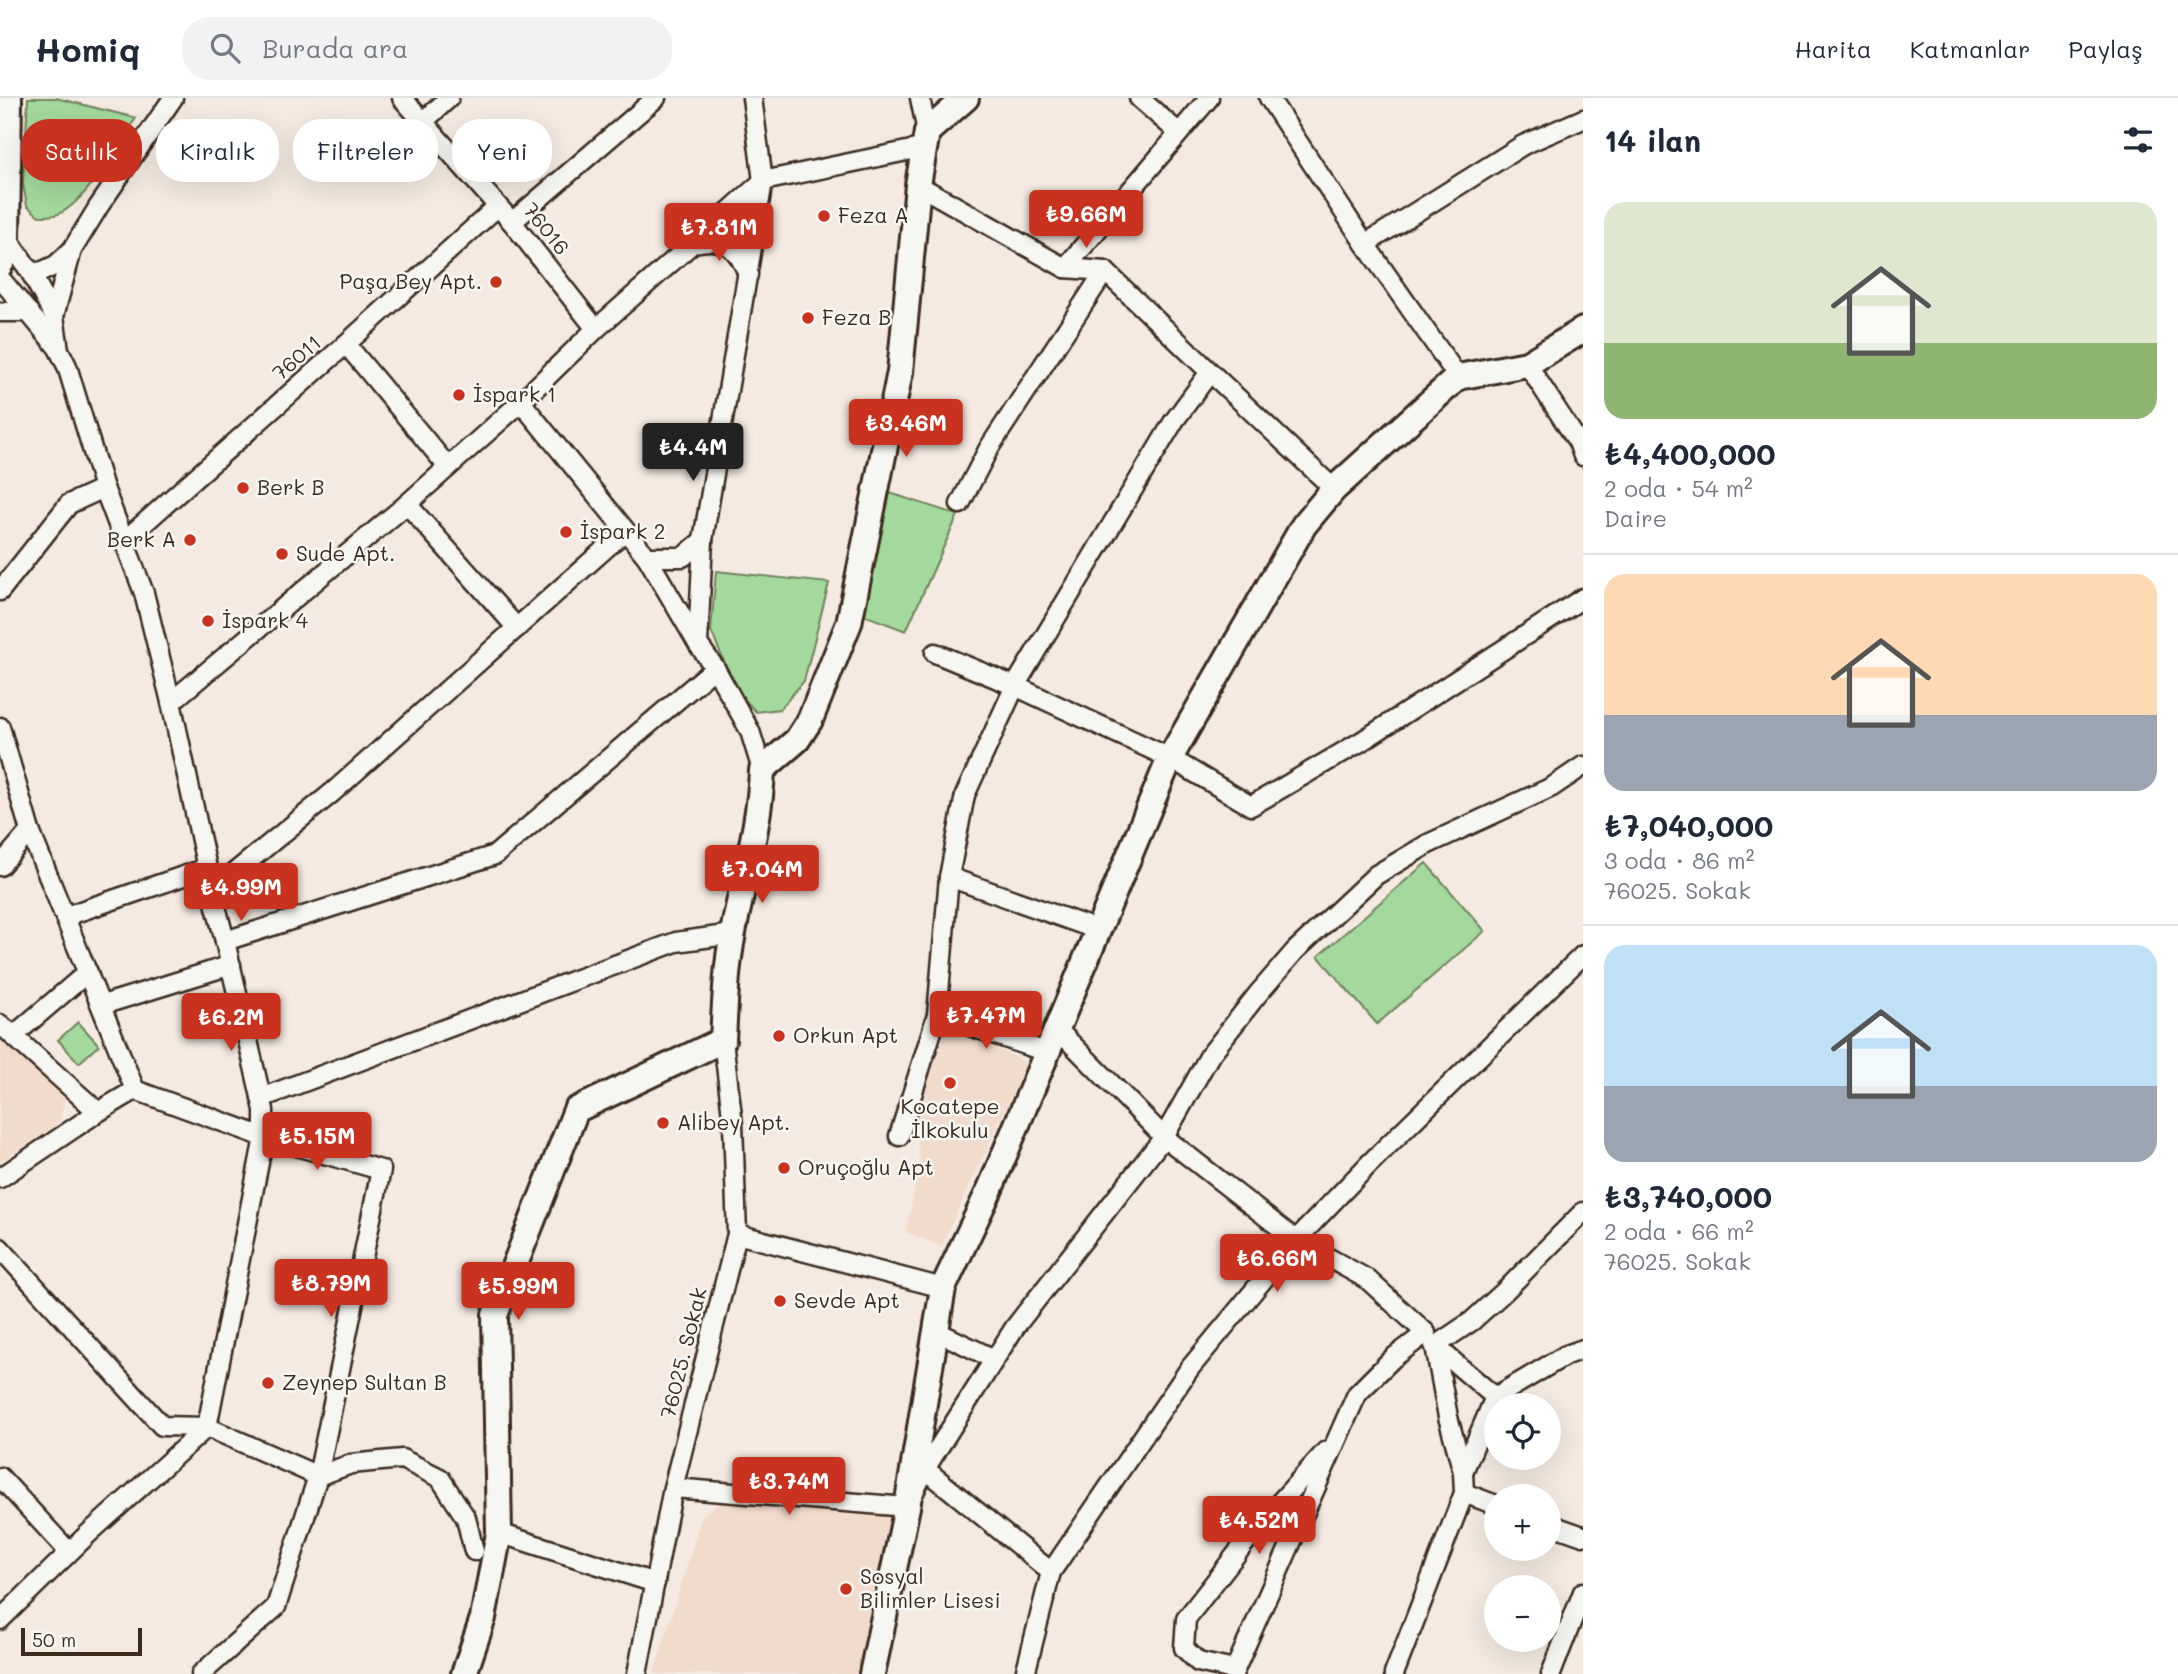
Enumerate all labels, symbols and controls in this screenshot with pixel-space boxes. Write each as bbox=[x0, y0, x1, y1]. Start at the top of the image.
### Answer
search box bbox=[182, 17, 672, 80]
text: Homiq bbox=[35, 27, 140, 70]
icon: search bbox=[206, 29, 244, 67]
text: Burada ara bbox=[262, 31, 408, 65]
text: Harita bbox=[1795, 33, 1872, 64]
text: Katmanlar bbox=[1910, 33, 2030, 64]
text: Paylaş bbox=[2068, 33, 2143, 64]
chip: Satılık bbox=[21, 119, 142, 182]
chip: Kiralık bbox=[156, 119, 279, 182]
chip: Filtreler bbox=[293, 119, 438, 182]
chip: Yeni bbox=[452, 119, 552, 182]
text: 14 ilan bbox=[1604, 120, 1701, 160]
icon: filters bbox=[2119, 121, 2157, 159]
pin: ₺9.66M bbox=[1029, 190, 1143, 250]
street label: 76016 bbox=[518, 196, 576, 260]
text: ₺9.66M bbox=[1045, 198, 1127, 228]
place label: Feza A bbox=[838, 201, 909, 228]
pin: ₺7.81M bbox=[662, 204, 776, 263]
marker: Feza A bbox=[816, 208, 832, 224]
text: ₺7.81M bbox=[680, 211, 758, 241]
icon: home bbox=[1818, 248, 1944, 374]
place label: Paşa Bey Apt. bbox=[339, 267, 482, 294]
marker: Paşa Bey Apt. bbox=[488, 274, 504, 290]
place label: Feza B bbox=[822, 303, 891, 330]
marker: Feza B bbox=[800, 310, 816, 326]
street label: 76011 bbox=[266, 328, 326, 385]
place label: İspark 1 bbox=[473, 380, 556, 407]
marker: İspark 1 bbox=[451, 387, 467, 403]
pin: ₺3.46M bbox=[849, 400, 963, 459]
text: ₺3.46M bbox=[865, 407, 947, 437]
pin: ₺4.4M bbox=[644, 424, 742, 483]
text: ₺4.4M bbox=[658, 431, 728, 461]
text: ₺4,400,000 bbox=[1604, 433, 1776, 473]
place label: Berk B bbox=[257, 473, 325, 500]
text: 2 oda · 54 m² bbox=[1604, 473, 1753, 503]
marker: Berk B bbox=[235, 480, 251, 496]
text: Daire bbox=[1604, 503, 1667, 533]
place label: İspark 2 bbox=[580, 517, 666, 544]
marker: İspark 2 bbox=[558, 524, 574, 540]
place label: Berk A bbox=[107, 525, 176, 552]
marker: Berk A bbox=[182, 532, 198, 548]
place label: Sude Apt. bbox=[296, 539, 395, 566]
marker: Sude Apt. bbox=[274, 546, 290, 562]
place label: İspark 4 bbox=[222, 606, 309, 633]
marker: İspark 4 bbox=[200, 613, 216, 629]
icon: home bbox=[1818, 620, 1944, 746]
text: ₺7,040,000 bbox=[1604, 805, 1773, 845]
text: 3 oda · 86 m² bbox=[1604, 845, 1754, 875]
pin: ₺7.04M bbox=[705, 846, 819, 905]
text: ₺7.04M bbox=[721, 853, 803, 883]
pin: ₺4.99M bbox=[184, 864, 298, 923]
text: ₺4.99M bbox=[200, 871, 282, 901]
text: 76025. Sokak bbox=[1604, 875, 1751, 905]
icon: home bbox=[1818, 991, 1944, 1117]
pin: ₺7.47M bbox=[929, 992, 1043, 1051]
pin: ₺6.2M bbox=[182, 993, 280, 1053]
text: ₺7.47M bbox=[946, 999, 1026, 1029]
text: ₺6.2M bbox=[198, 1001, 264, 1031]
place label: Orkun Apt bbox=[793, 1021, 898, 1048]
marker: Orkun Apt bbox=[771, 1028, 787, 1044]
marker: Kocatepe İlkokulu bbox=[942, 1075, 958, 1091]
place label: Kocatepe İlkokulu bbox=[901, 1092, 999, 1143]
place label: Alibey Apt. bbox=[677, 1108, 790, 1135]
pin: ₺5.15M bbox=[260, 1112, 374, 1172]
marker: Alibey Apt. bbox=[655, 1115, 671, 1131]
text: ₺5.15M bbox=[278, 1120, 356, 1150]
place label: Oruçoğlu Apt bbox=[798, 1153, 934, 1180]
marker: Oruçoğlu Apt bbox=[776, 1160, 792, 1176]
text: ₺3,740,000 bbox=[1604, 1176, 1772, 1216]
text: 2 oda · 66 m² bbox=[1604, 1216, 1754, 1246]
pin: ₺6.66M bbox=[1220, 1234, 1334, 1294]
text: ₺6.66M bbox=[1236, 1242, 1318, 1272]
text: 76025. Sokak bbox=[1604, 1246, 1751, 1276]
pin: ₺8.79M bbox=[274, 1260, 388, 1319]
pin: ₺5.99M bbox=[461, 1262, 575, 1322]
text: ₺8.79M bbox=[291, 1267, 371, 1297]
text: ₺5.99M bbox=[477, 1270, 559, 1300]
street label: 76025. Sokak bbox=[653, 1284, 712, 1421]
place label: Sevde Apt bbox=[794, 1286, 900, 1313]
marker: Sevde Apt bbox=[772, 1293, 788, 1309]
place label: Zeynep Sultan B bbox=[282, 1368, 447, 1395]
marker: Zeynep Sultan B bbox=[260, 1375, 276, 1391]
map controls bbox=[1484, 1393, 1561, 1652]
button: locate bbox=[1484, 1393, 1561, 1470]
pin: ₺3.74M bbox=[732, 1458, 846, 1517]
text: ₺3.74M bbox=[748, 1465, 830, 1495]
button: + bbox=[1484, 1484, 1561, 1561]
pin: ₺4.52M bbox=[1202, 1496, 1316, 1556]
text: ₺4.52M bbox=[1219, 1504, 1299, 1534]
place label: Sosyal Bilimler Lisesi bbox=[860, 1562, 1001, 1613]
button: − bbox=[1484, 1575, 1561, 1652]
marker: Sosyal Bilimler Lisesi bbox=[838, 1581, 854, 1597]
scale bar bbox=[21, 1625, 142, 1657]
text: 50 m bbox=[32, 1627, 76, 1652]

